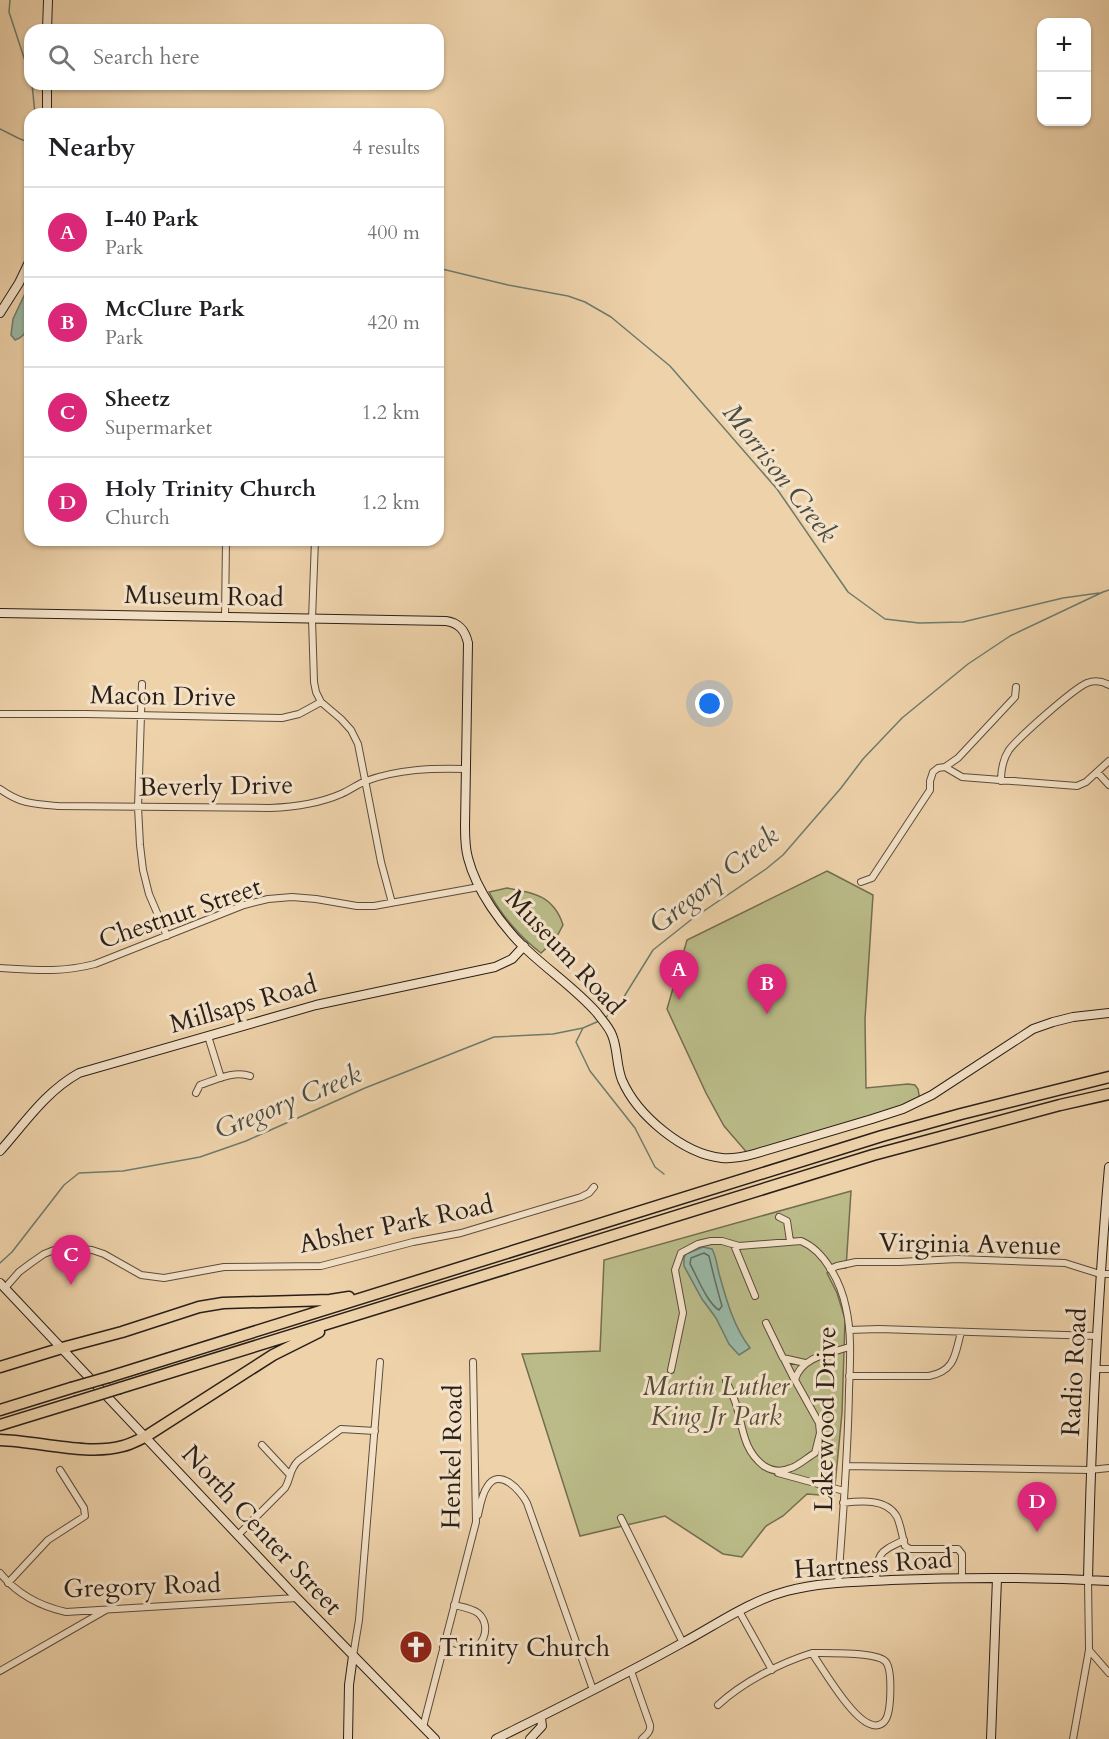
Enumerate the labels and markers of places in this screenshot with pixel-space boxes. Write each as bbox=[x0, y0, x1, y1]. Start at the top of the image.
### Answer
pin: A bbox=[660, 950, 698, 1000]
pin: B bbox=[748, 964, 786, 1014]
pin: C bbox=[52, 1236, 90, 1285]
pin: D bbox=[1018, 1482, 1056, 1532]
church icon: Trinity Church bbox=[398, 1629, 434, 1665]
place label: Trinity Church bbox=[439, 1630, 610, 1665]

